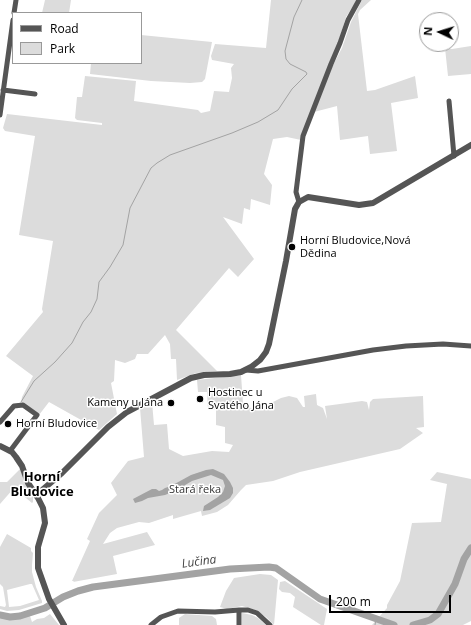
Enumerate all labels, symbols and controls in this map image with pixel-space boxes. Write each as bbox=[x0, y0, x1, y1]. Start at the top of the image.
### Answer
legend bbox=[12, 12, 142, 64]
north arrow bbox=[419, 12, 459, 52]
text: Road bbox=[50, 20, 79, 37]
text: N bbox=[420, 26, 435, 36]
text: Park bbox=[50, 40, 75, 57]
place label: Horní Bludovice,Nová Dědina bbox=[300, 234, 411, 260]
marker: Horní Bludovice,Nová Dědina bbox=[287, 242, 297, 252]
place label: Hostinec u Svatého Jána bbox=[208, 386, 274, 412]
marker: Hostinec u Svatého Jána bbox=[195, 394, 205, 404]
place label: Kameny u Jána bbox=[87, 396, 163, 410]
marker: Kameny u Jána bbox=[166, 398, 176, 408]
place label: Horní Bludovice bbox=[16, 417, 97, 431]
marker: Horní Bludovice bbox=[3, 419, 13, 429]
district label: Horní Bludovice bbox=[10, 469, 74, 500]
park label: Stará řeka bbox=[169, 483, 221, 497]
water label: Lučina bbox=[181, 552, 217, 572]
scale bar bbox=[331, 587, 453, 613]
text: 200 m bbox=[336, 593, 371, 610]

